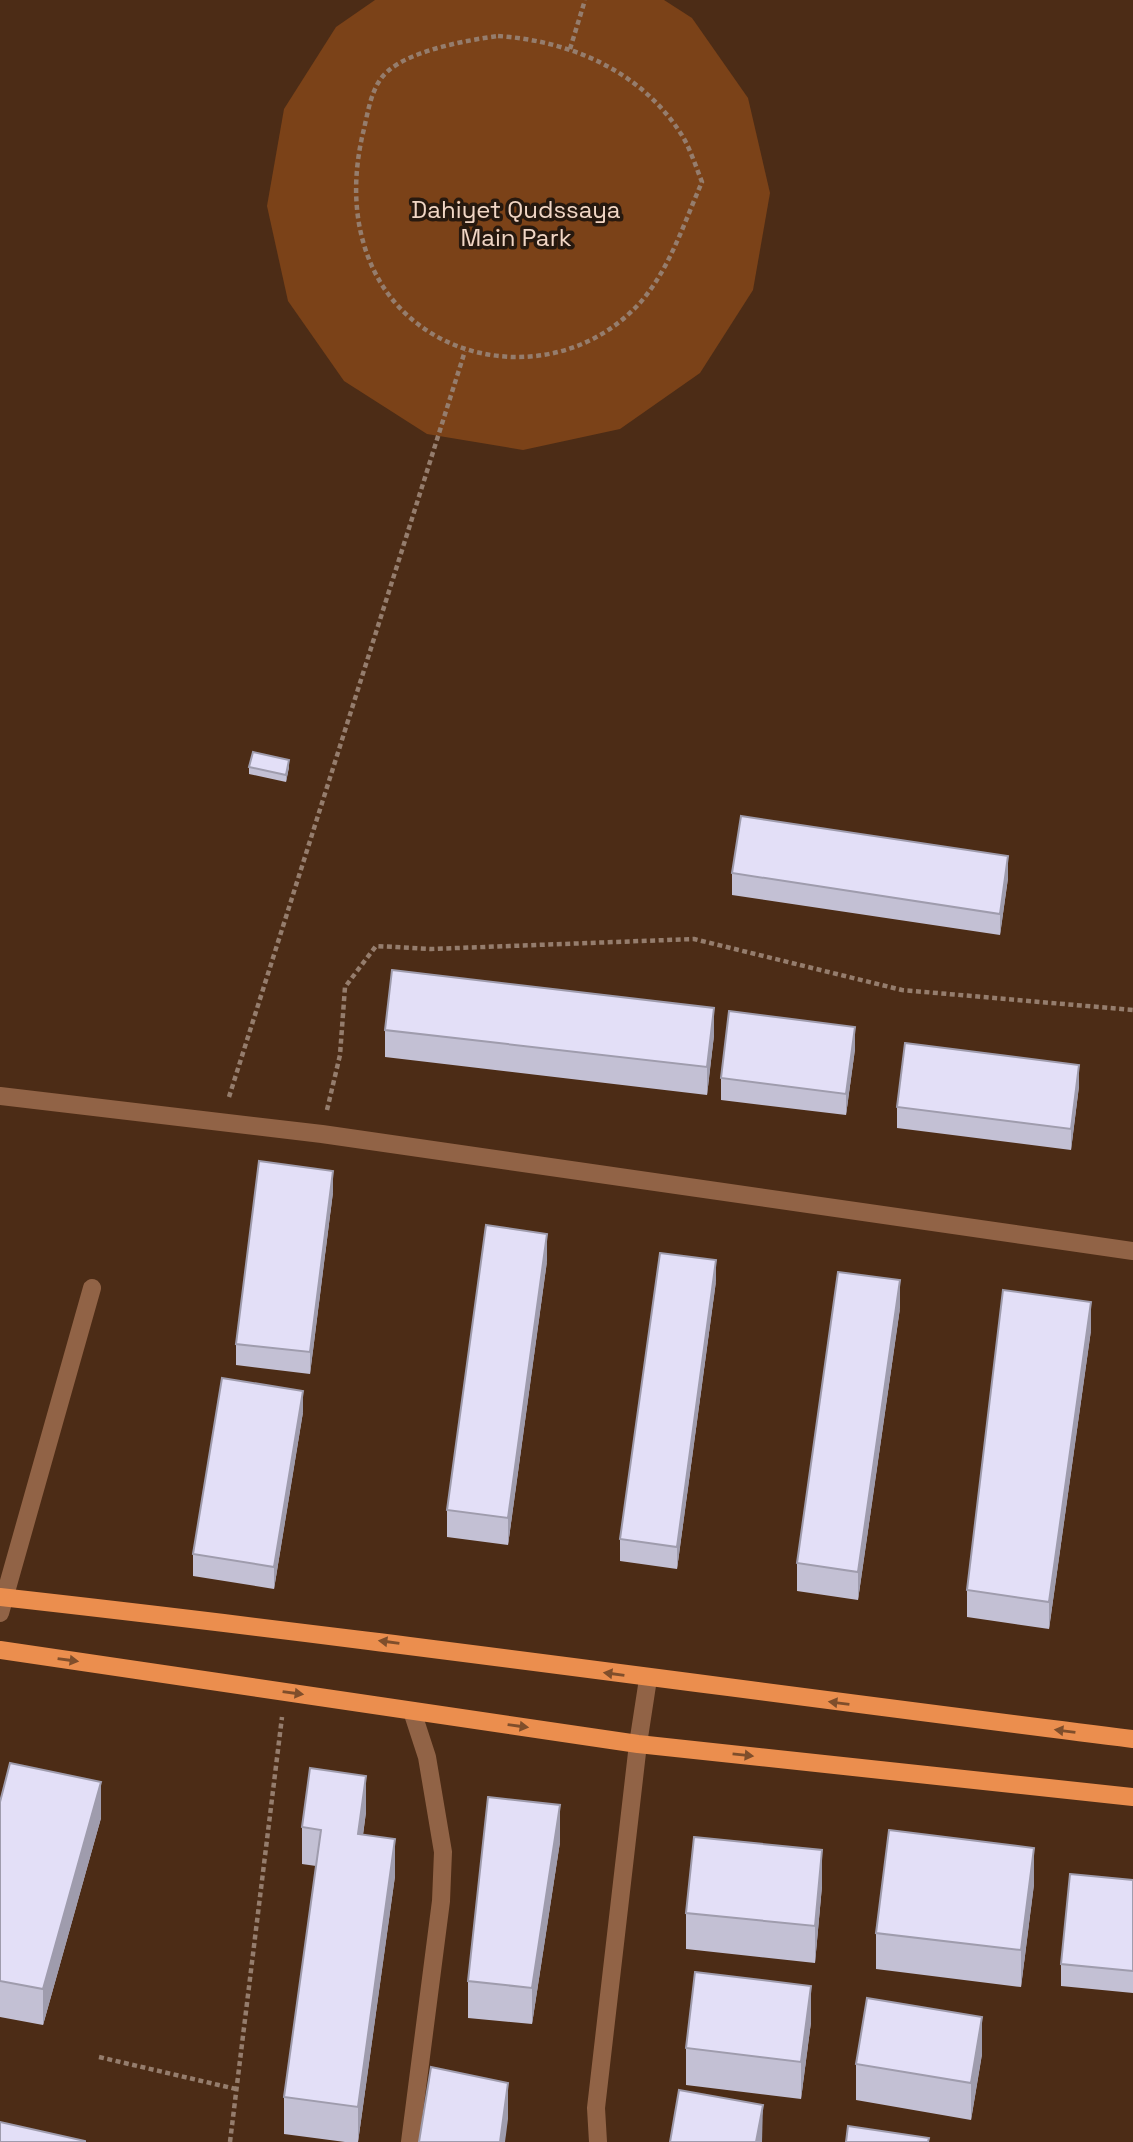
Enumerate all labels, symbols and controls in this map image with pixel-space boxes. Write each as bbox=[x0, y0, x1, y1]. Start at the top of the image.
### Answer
park label: Dahiyet Qudssaya Main Park bbox=[411, 194, 621, 253]
one-way arrow bbox=[377, 1636, 399, 1647]
one-way arrow bbox=[57, 1655, 79, 1666]
one-way arrow bbox=[603, 1669, 625, 1680]
one-way arrow bbox=[282, 1688, 304, 1699]
one-way arrow bbox=[828, 1697, 850, 1708]
one-way arrow bbox=[507, 1721, 529, 1732]
one-way arrow bbox=[1054, 1725, 1076, 1736]
one-way arrow bbox=[732, 1750, 754, 1761]

